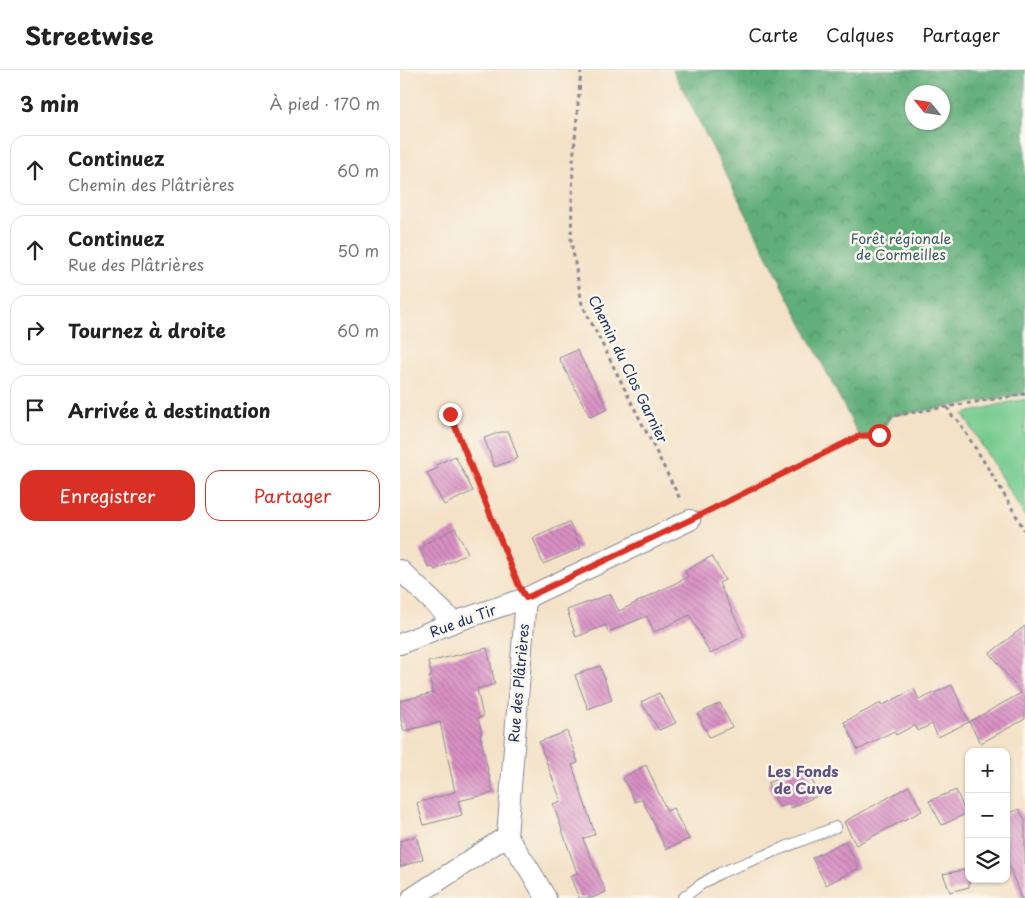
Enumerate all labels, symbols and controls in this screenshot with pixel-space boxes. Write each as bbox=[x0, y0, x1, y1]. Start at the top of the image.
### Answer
text: Streetwise bbox=[25, 17, 154, 53]
text: Carte bbox=[748, 21, 798, 48]
text: Calques bbox=[826, 21, 894, 48]
text: Partager bbox=[922, 21, 1000, 48]
north arrow bbox=[905, 85, 950, 130]
text: 3 min bbox=[20, 87, 79, 119]
text: À pied · 170 m bbox=[270, 91, 380, 115]
text: Continuez bbox=[68, 144, 165, 172]
icon: ahead bbox=[21, 156, 49, 184]
text: 60 m bbox=[337, 158, 379, 182]
text: Chemin des Plâtrières bbox=[68, 172, 234, 196]
text: Continuez bbox=[68, 224, 165, 252]
park label: Forêt régionale de Cormeilles bbox=[851, 228, 952, 265]
icon: ahead bbox=[21, 236, 49, 264]
text: 50 m bbox=[338, 238, 379, 262]
text: Rue des Plâtrières bbox=[68, 252, 204, 276]
street label: Chemin du Clos Garnier bbox=[584, 291, 674, 447]
icon: right bbox=[21, 316, 49, 344]
text: Tournez à droite bbox=[68, 316, 226, 344]
text: 60 m bbox=[337, 318, 379, 342]
icon: arrive bbox=[21, 396, 49, 424]
text: Arrivée à destination bbox=[68, 396, 271, 424]
route end bbox=[439, 403, 462, 426]
route start bbox=[868, 424, 891, 447]
button: Enregistrer bbox=[20, 470, 195, 521]
button: Partager bbox=[205, 470, 380, 521]
street label: Rue du Tir bbox=[427, 599, 500, 642]
street label: Rue des Plâtrières bbox=[503, 623, 534, 743]
map controls bbox=[965, 748, 1010, 883]
button: + bbox=[965, 748, 1010, 793]
district label: Les Fonds de Cuve bbox=[768, 759, 838, 799]
button: − bbox=[965, 793, 1010, 838]
button: layers bbox=[965, 838, 1010, 883]

